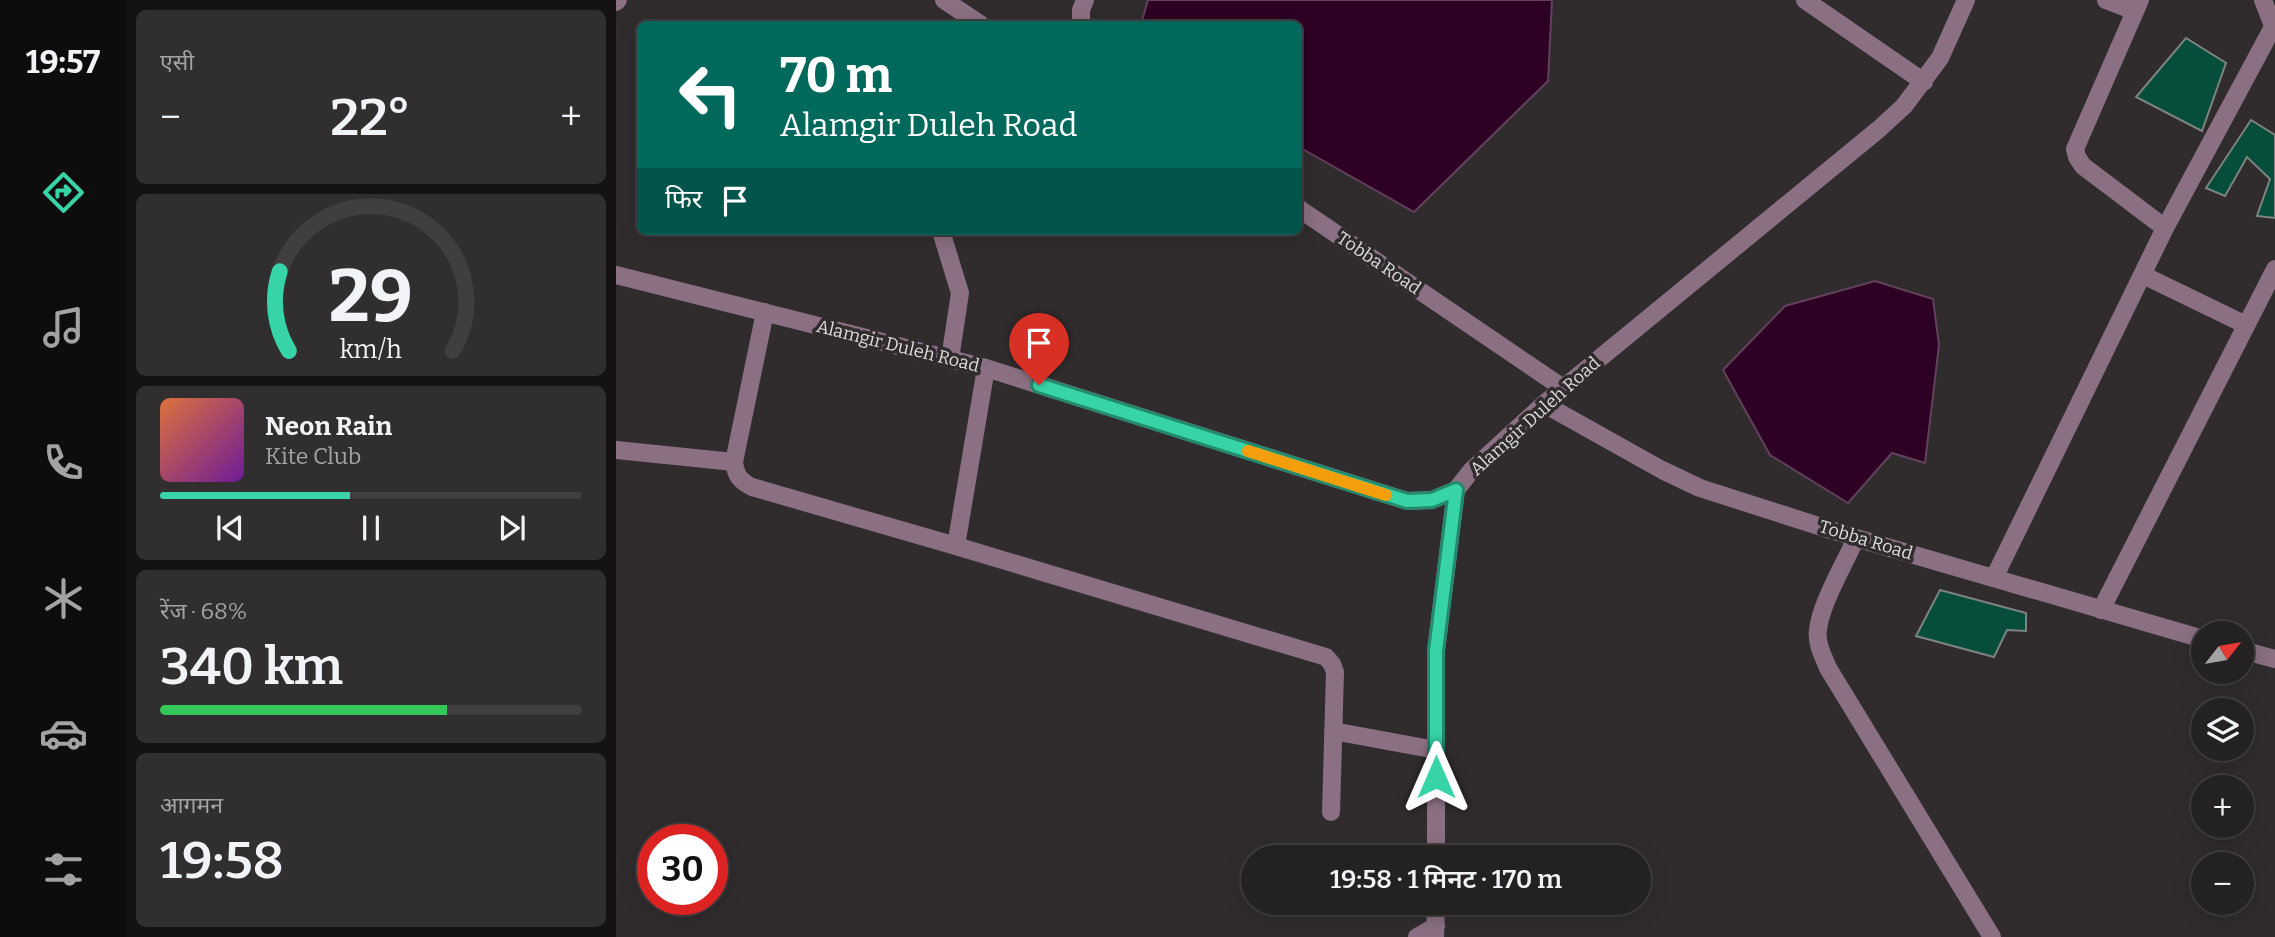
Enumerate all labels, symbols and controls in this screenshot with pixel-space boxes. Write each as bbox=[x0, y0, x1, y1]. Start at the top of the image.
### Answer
text: 19:57 bbox=[26, 43, 100, 81]
text: 70 m bbox=[780, 46, 892, 105]
text: एसी bbox=[160, 48, 194, 76]
icon: left bbox=[665, 49, 756, 140]
text: 22° bbox=[330, 86, 411, 149]
text: − bbox=[160, 94, 181, 140]
text: + bbox=[560, 94, 582, 140]
text: Alamgir Duleh Road bbox=[780, 106, 1077, 144]
icon: directions bbox=[39, 168, 88, 217]
icon: arrive bbox=[716, 182, 754, 220]
text: फिर bbox=[665, 184, 702, 215]
street label: Tobba Road bbox=[1333, 227, 1425, 299]
text: 29 bbox=[329, 253, 413, 340]
icon: music bbox=[39, 303, 88, 352]
pin bbox=[1009, 313, 1069, 385]
street label: Alamgir Duleh Road bbox=[814, 315, 982, 377]
icon: arrive bbox=[1020, 324, 1058, 362]
text: km/h bbox=[340, 335, 402, 365]
street label: Alamgir Duleh Road bbox=[1465, 352, 1605, 480]
text: Neon Rain bbox=[265, 411, 392, 442]
icon: phone bbox=[39, 438, 88, 487]
text: Kite Club bbox=[265, 442, 361, 470]
icon: previous bbox=[211, 509, 249, 547]
icon: pause bbox=[352, 509, 390, 547]
icon: next bbox=[493, 509, 531, 547]
street label: Tobba Road bbox=[1817, 515, 1916, 565]
icon: climate bbox=[39, 574, 88, 623]
text: रेंज · 68% bbox=[160, 597, 247, 625]
north arrow bbox=[2191, 621, 2254, 684]
map controls bbox=[2191, 621, 2254, 915]
text: 340 km bbox=[160, 635, 343, 698]
button: layers bbox=[2191, 698, 2254, 761]
icon: car bbox=[39, 709, 88, 758]
position arrow bbox=[1399, 740, 1473, 814]
button: + bbox=[2191, 775, 2254, 838]
text: आगमन bbox=[160, 791, 223, 819]
speed limit sign: 30 bbox=[637, 824, 728, 915]
text: 19:58 bbox=[160, 829, 284, 892]
icon: filters bbox=[39, 845, 88, 894]
button: − bbox=[2191, 852, 2254, 915]
text: 19:58 · 1 मिनट · 170 m bbox=[1330, 864, 1562, 895]

